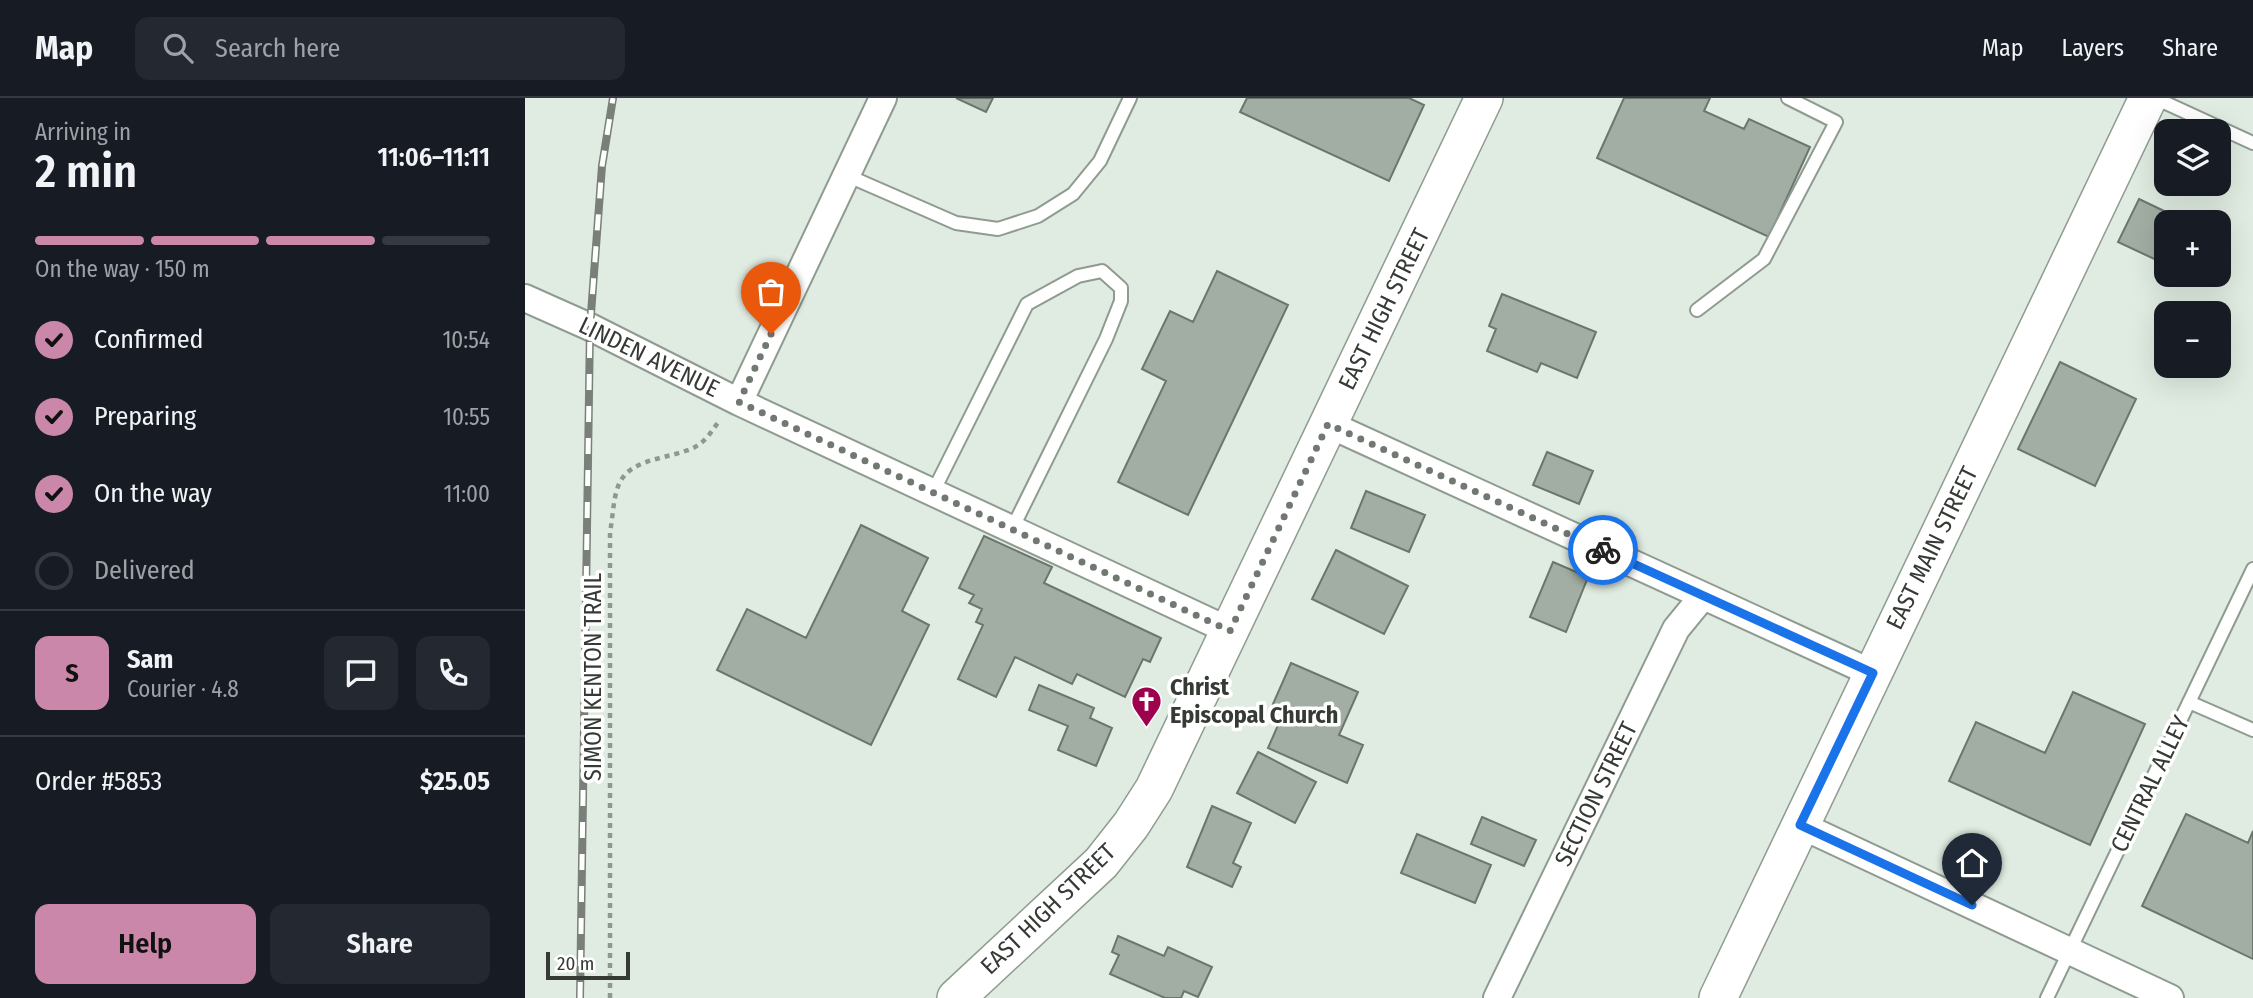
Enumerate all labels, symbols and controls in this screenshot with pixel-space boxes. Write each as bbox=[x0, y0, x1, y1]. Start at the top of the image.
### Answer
search box bbox=[135, 17, 625, 80]
text: Map bbox=[35, 28, 93, 68]
icon: search bbox=[159, 29, 197, 67]
text: Search here bbox=[215, 33, 340, 64]
text: Map bbox=[1982, 34, 2024, 62]
text: Layers bbox=[2062, 34, 2124, 62]
text: Share bbox=[2162, 34, 2218, 62]
text: Arriving in bbox=[35, 118, 131, 146]
map controls bbox=[2154, 119, 2231, 378]
button: layers bbox=[2154, 119, 2231, 196]
text: 11:06–11:11 bbox=[378, 142, 490, 173]
text: 2 min bbox=[35, 144, 137, 199]
button: + bbox=[2154, 210, 2231, 287]
street label: EAST HIGH STREET bbox=[1333, 224, 1435, 394]
text: On the way · 150 m bbox=[35, 255, 210, 283]
pin bbox=[741, 262, 801, 334]
icon: bag bbox=[752, 273, 790, 311]
button: − bbox=[2154, 301, 2231, 378]
street label: LINDEN AVENUE bbox=[574, 311, 724, 403]
icon: check bbox=[35, 321, 73, 359]
text: Confirmed bbox=[94, 324, 204, 355]
text: 10:54 bbox=[442, 326, 490, 354]
icon: check bbox=[35, 398, 73, 436]
text: Preparing bbox=[94, 401, 196, 432]
text: 10:55 bbox=[443, 403, 490, 431]
street label: EAST MAIN STREET bbox=[1881, 462, 1983, 634]
icon: check bbox=[35, 475, 73, 513]
text: On the way bbox=[94, 478, 212, 509]
text: 11:00 bbox=[444, 480, 490, 508]
courier bbox=[1568, 515, 1638, 585]
icon: bike bbox=[1584, 531, 1622, 569]
text: Delivered bbox=[94, 555, 195, 586]
street label: SIMON KENTON TRAIL bbox=[579, 573, 607, 781]
button: chat bbox=[324, 636, 398, 710]
button: phone bbox=[416, 636, 490, 710]
text: Sam bbox=[127, 644, 173, 675]
text: S bbox=[65, 658, 79, 689]
place label: Christ Episcopal Church bbox=[1170, 673, 1338, 729]
text: Courier · 4.8 bbox=[127, 675, 239, 703]
church icon: Christ Episcopal Church bbox=[1130, 684, 1164, 728]
street label: CENTRAL ALLEY bbox=[2105, 711, 2195, 857]
street label: SECTION STREET bbox=[1549, 717, 1643, 871]
text: Order #5853 bbox=[35, 766, 162, 797]
text: $25.05 bbox=[420, 766, 490, 797]
pin bbox=[1942, 833, 2002, 905]
street label: EAST HIGH STREET bbox=[975, 838, 1121, 980]
icon: home bbox=[1953, 844, 1991, 882]
button: Help bbox=[35, 904, 256, 984]
button: Share bbox=[270, 904, 490, 984]
scale bar bbox=[546, 949, 630, 981]
text: 20 m bbox=[557, 952, 594, 975]

